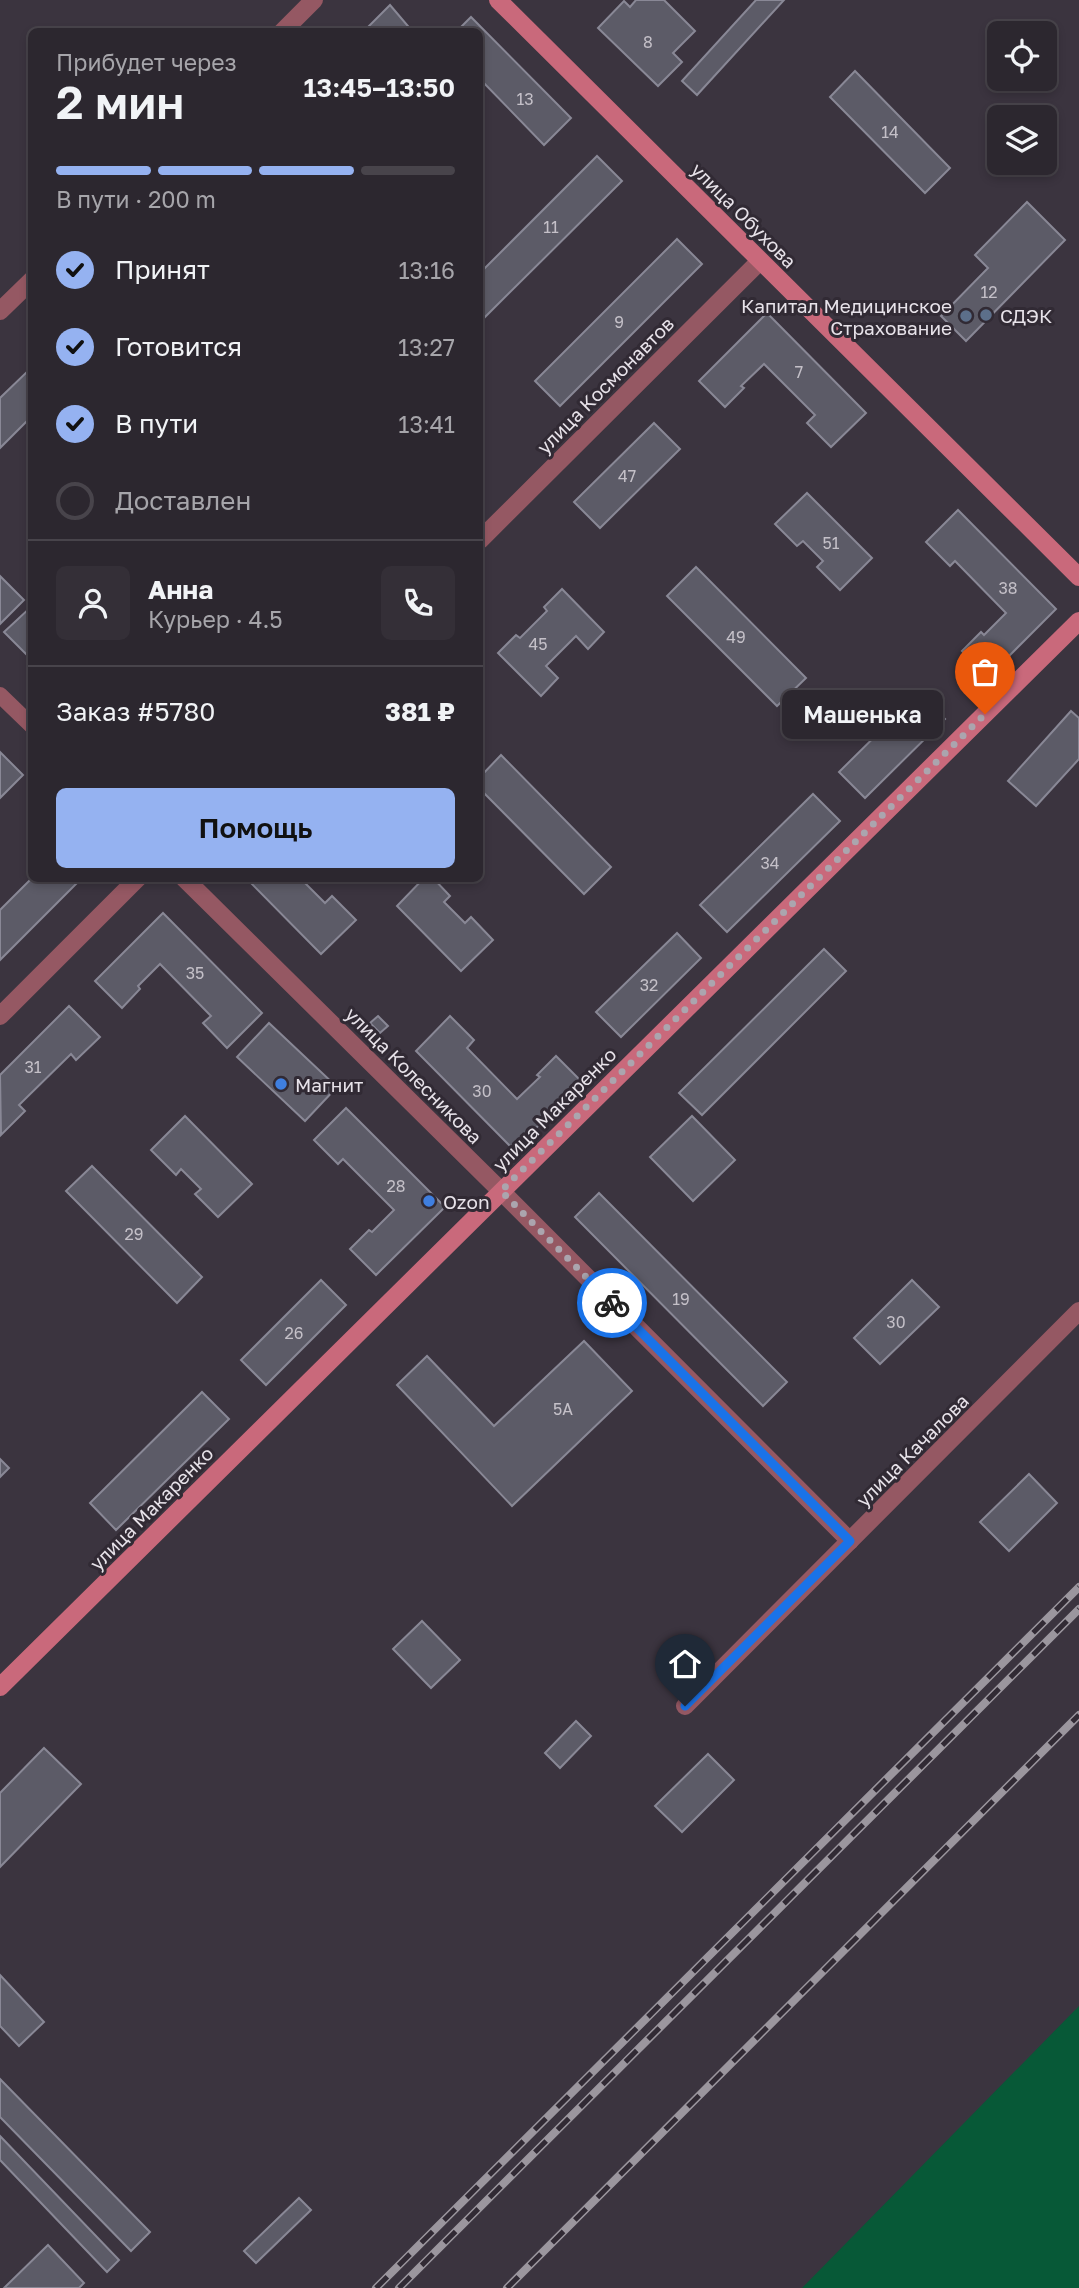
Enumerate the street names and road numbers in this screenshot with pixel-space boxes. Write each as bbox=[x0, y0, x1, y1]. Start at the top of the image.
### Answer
street label: улица Обухова bbox=[687, 158, 801, 272]
street label: улица Космонавтов bbox=[532, 312, 678, 458]
street label: улица Колесникова bbox=[341, 1002, 487, 1148]
street label: улица Макаренко bbox=[487, 1042, 621, 1176]
street label: улица Качалова bbox=[851, 1389, 973, 1511]
street label: улица Макаренко bbox=[84, 1441, 218, 1575]

